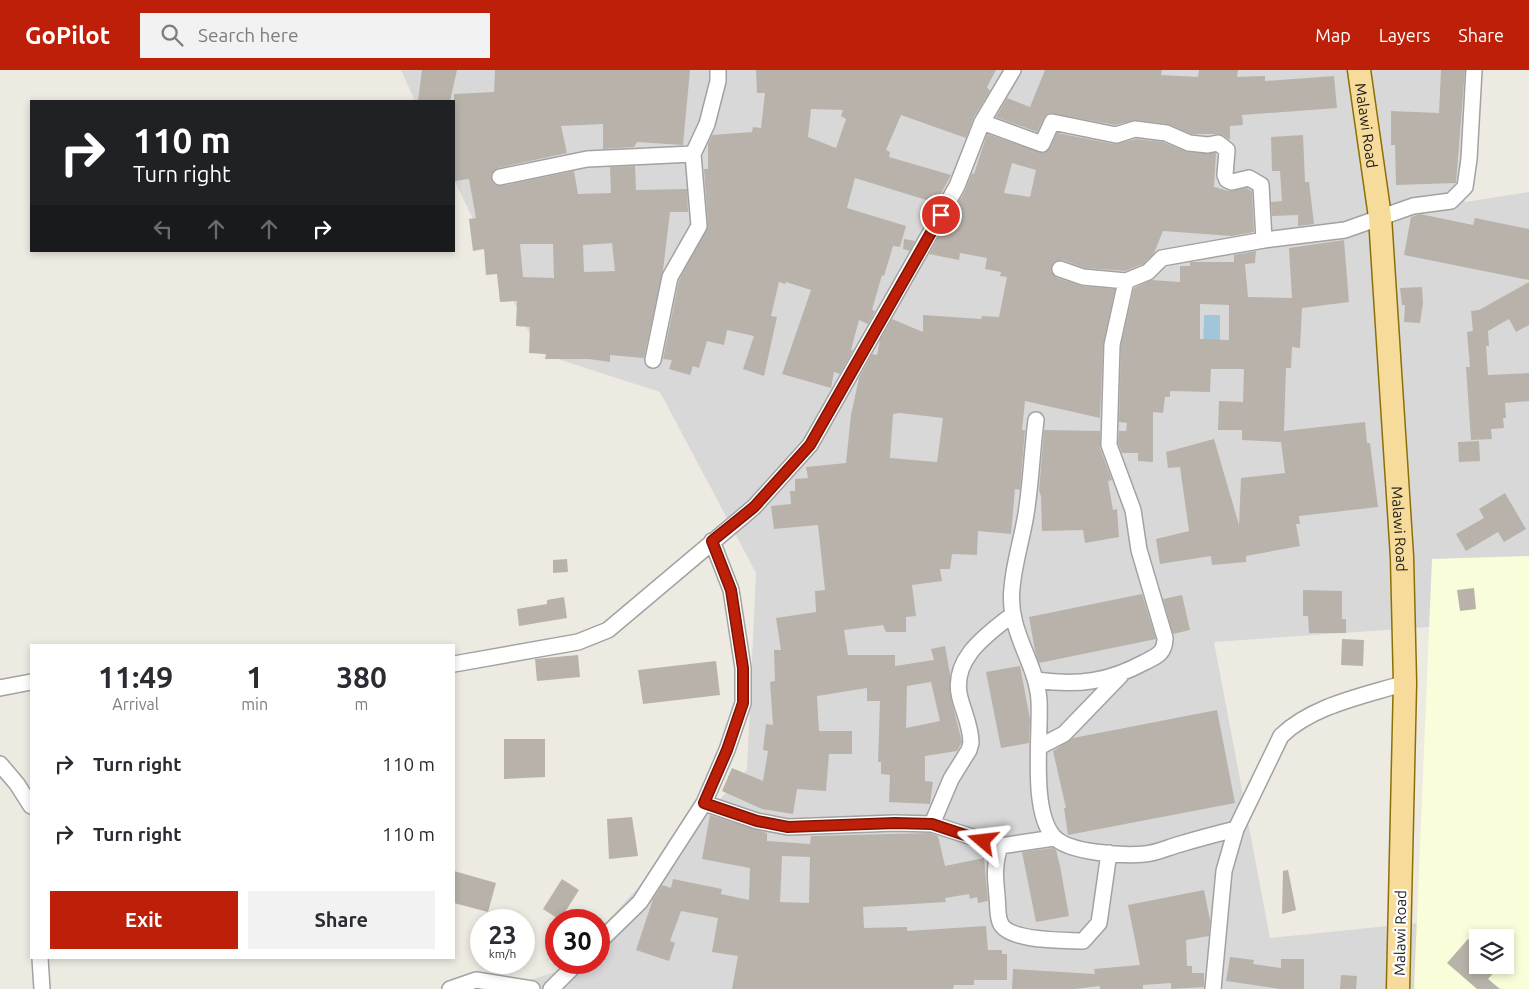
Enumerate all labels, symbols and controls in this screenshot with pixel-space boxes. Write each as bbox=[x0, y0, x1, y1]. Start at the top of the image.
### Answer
search box bbox=[140, 13, 490, 58]
icon: search bbox=[158, 21, 186, 49]
text: GoPilot bbox=[25, 22, 110, 49]
text: Search here bbox=[198, 24, 298, 46]
text: Map bbox=[1315, 25, 1351, 45]
text: Layers bbox=[1379, 25, 1430, 45]
text: Share bbox=[1458, 25, 1504, 45]
street label: Malawi Road bbox=[1352, 82, 1381, 169]
icon: right bbox=[50, 120, 115, 185]
text: 110 m bbox=[133, 120, 231, 160]
text: Turn right bbox=[133, 161, 231, 186]
pin bbox=[920, 194, 962, 236]
icon: arrive bbox=[927, 201, 955, 229]
icon: left bbox=[149, 215, 177, 243]
icon: ahead bbox=[202, 215, 230, 243]
icon: ahead bbox=[255, 215, 283, 243]
icon: right bbox=[308, 215, 336, 243]
street label: Malawi Road bbox=[1389, 486, 1411, 572]
text: 11:49 bbox=[98, 660, 173, 694]
text: 1 bbox=[246, 660, 263, 694]
text: 380 bbox=[336, 660, 387, 694]
text: Arrival bbox=[112, 695, 159, 713]
text: min bbox=[241, 695, 268, 713]
text: m bbox=[355, 695, 368, 713]
icon: right bbox=[50, 750, 78, 778]
text: Turn right bbox=[93, 753, 181, 775]
text: 110 m bbox=[382, 753, 435, 775]
position arrow bbox=[956, 814, 1008, 866]
icon: right bbox=[50, 820, 78, 848]
text: Turn right bbox=[93, 823, 181, 845]
text: 110 m bbox=[382, 823, 435, 845]
street label: Malawi Road bbox=[1391, 890, 1409, 976]
button: Exit bbox=[50, 891, 238, 949]
button: Share bbox=[248, 891, 435, 949]
speed limit sign: 30 bbox=[545, 909, 610, 974]
text: 23 bbox=[488, 921, 517, 949]
map controls bbox=[1469, 929, 1514, 974]
button: layers bbox=[1469, 929, 1514, 974]
text: km/h bbox=[489, 947, 516, 960]

